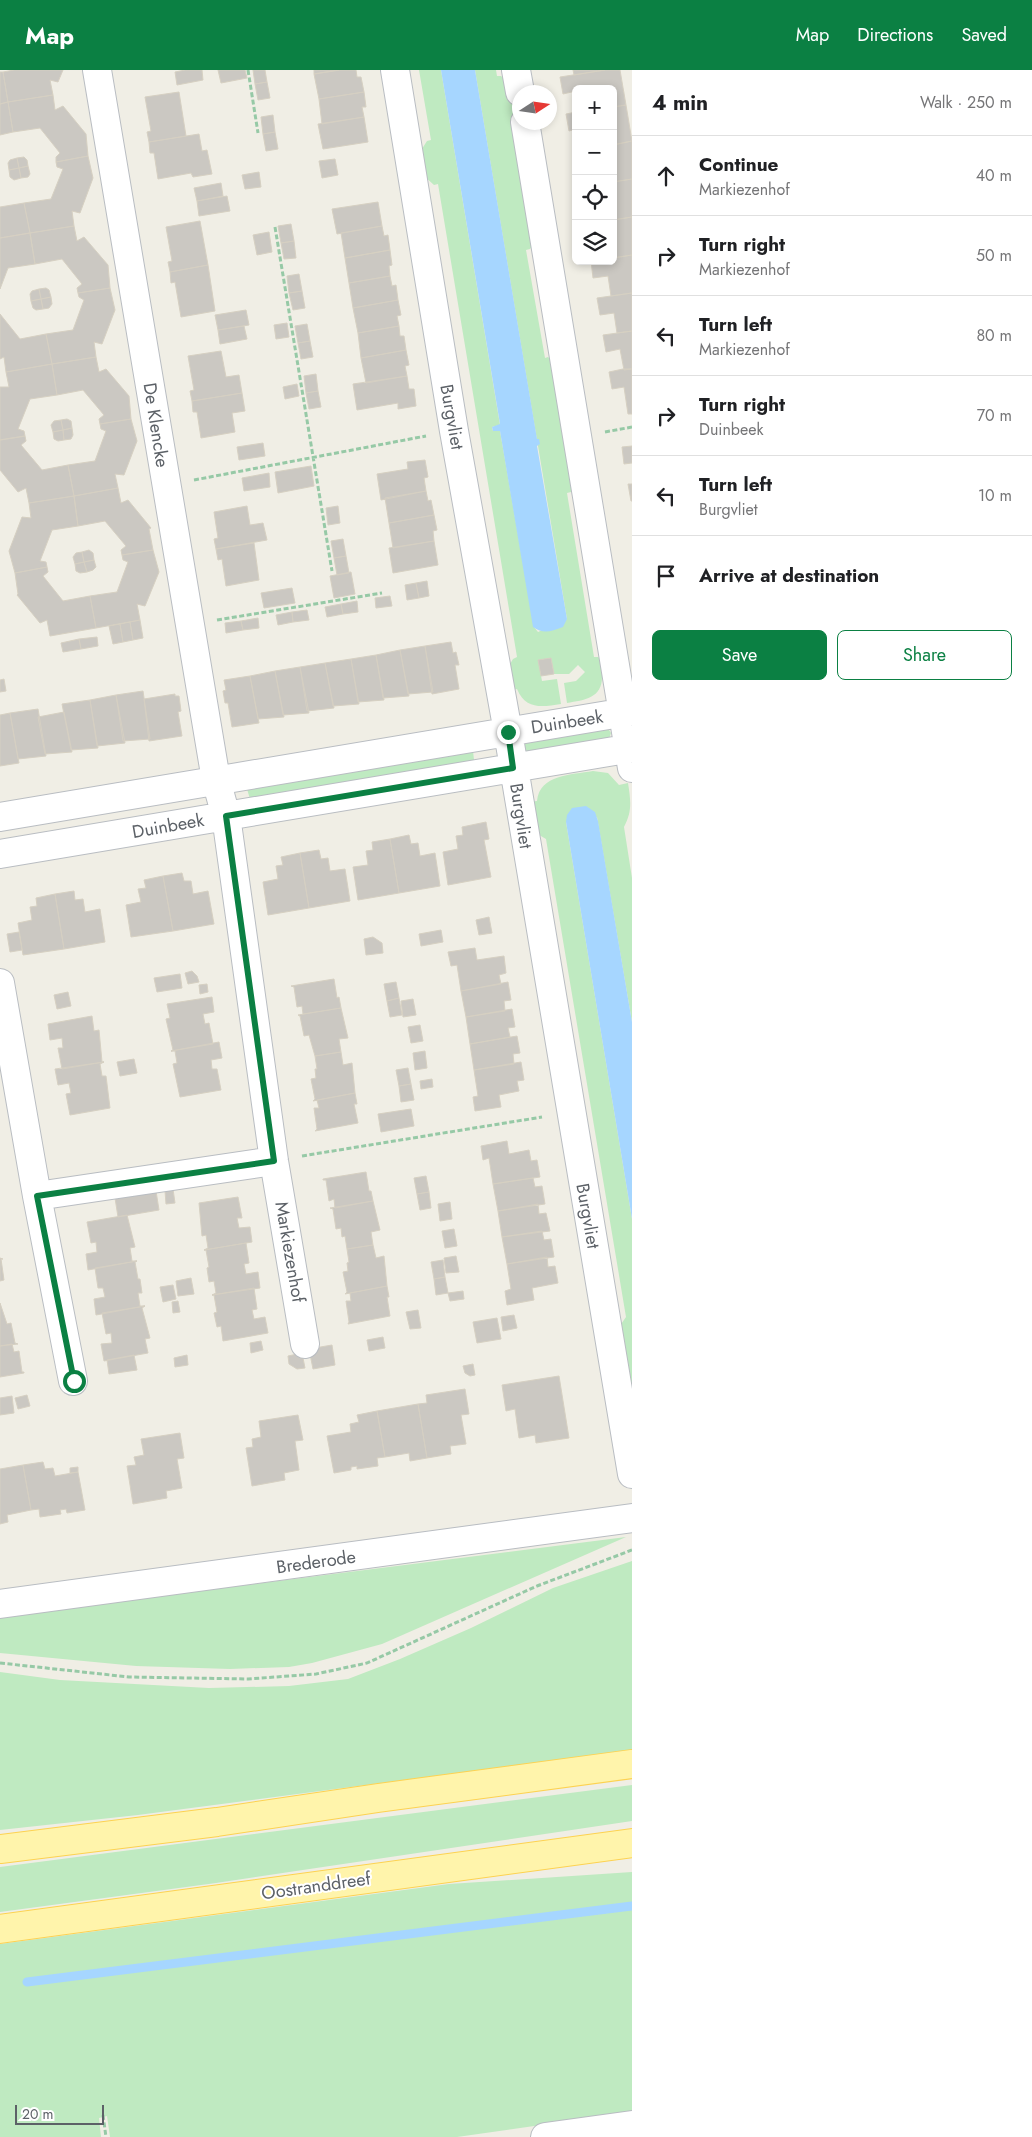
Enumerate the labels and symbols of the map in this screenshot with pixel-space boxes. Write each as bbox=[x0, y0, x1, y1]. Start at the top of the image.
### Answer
north arrow bbox=[512, 85, 557, 130]
street label: De Klencke bbox=[136, 381, 176, 469]
street label: Burgvliet bbox=[433, 382, 471, 452]
street label: Duinbeek bbox=[529, 703, 605, 741]
route end bbox=[497, 721, 520, 744]
street label: Burgvliet bbox=[503, 781, 539, 851]
street label: Duinbeek bbox=[130, 807, 206, 845]
street label: Burgvliet bbox=[569, 1181, 607, 1251]
street label: Markiezenhof bbox=[268, 1199, 312, 1305]
route start bbox=[63, 1370, 86, 1393]
street label: Brederode bbox=[275, 1544, 357, 1580]
street label: Oostranddreef bbox=[260, 1865, 373, 1907]
scale bar bbox=[15, 2102, 104, 2125]

